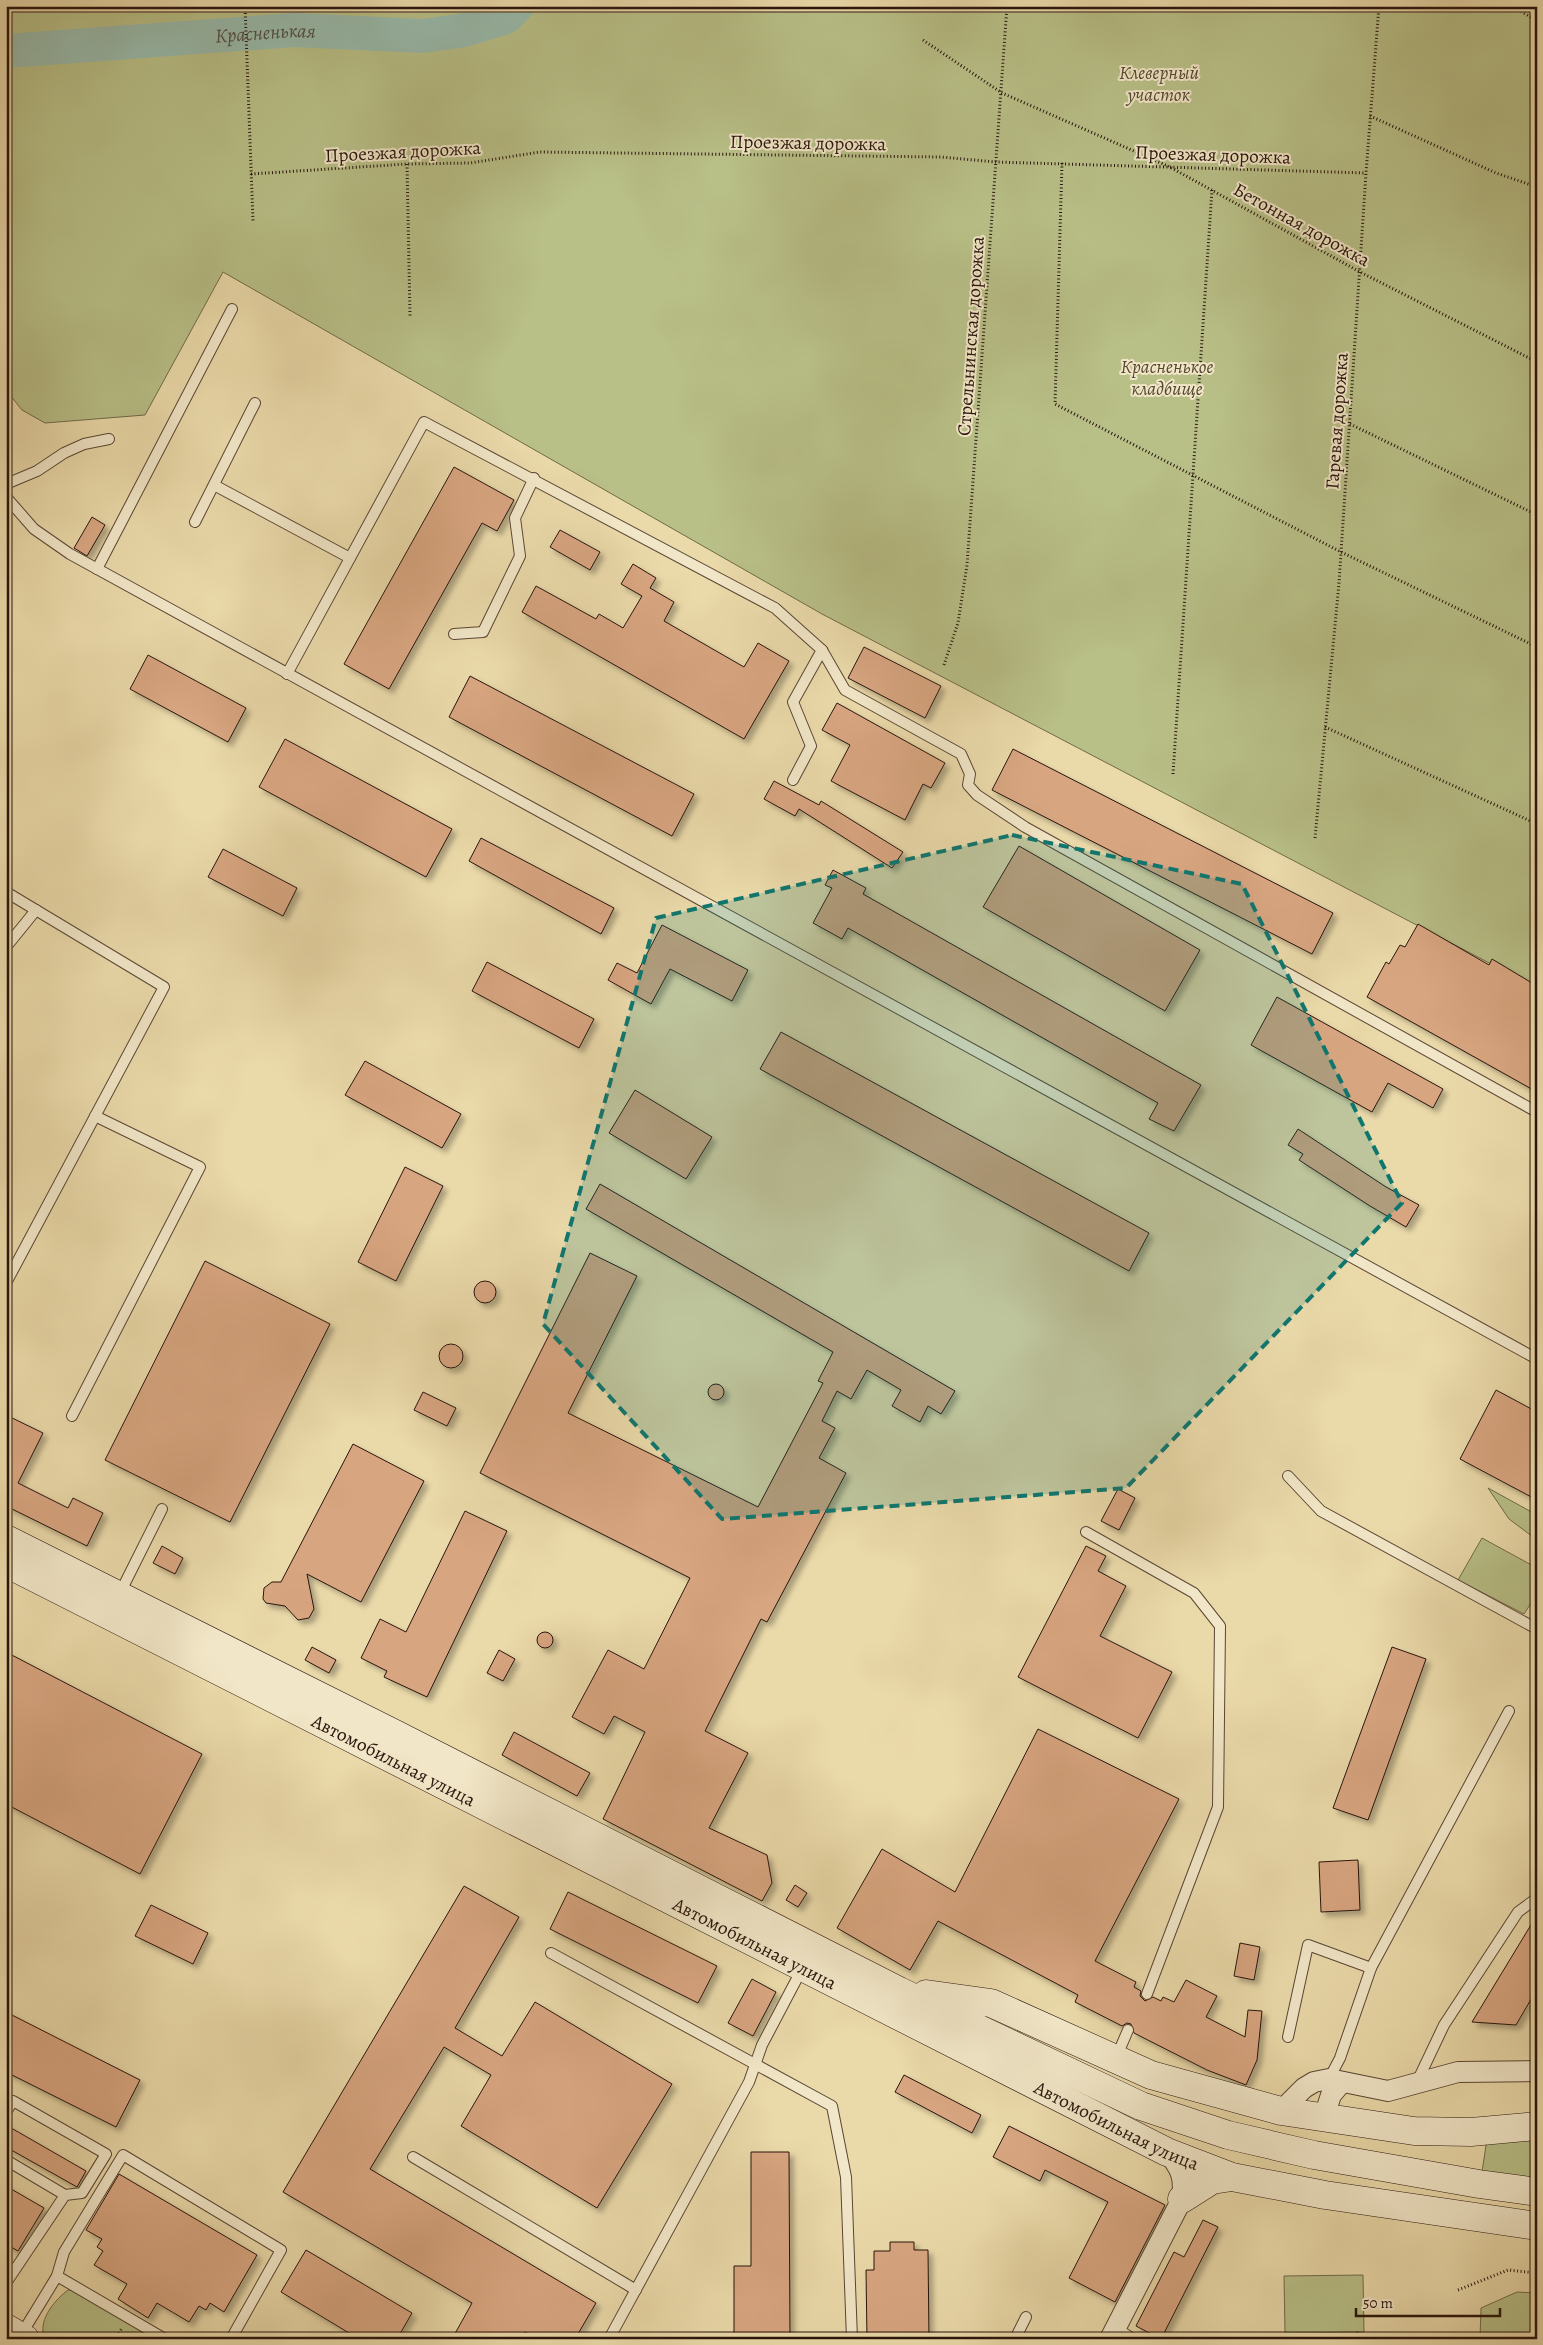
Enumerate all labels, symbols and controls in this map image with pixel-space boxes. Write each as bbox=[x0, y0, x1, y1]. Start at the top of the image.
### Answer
water label: Красненькая bbox=[214, 17, 316, 50]
park label: Клеверный участок bbox=[1119, 60, 1199, 108]
street label: Проезжая дорожка bbox=[730, 129, 887, 157]
street label: Проезжая дорожка bbox=[324, 135, 482, 169]
street label: Проезжая дорожка bbox=[1134, 139, 1292, 171]
street label: Бетонная дорожка bbox=[1228, 177, 1375, 273]
street label: Стрельнинская дорожка bbox=[951, 235, 991, 437]
street label: Гаревая дорожка bbox=[1319, 352, 1355, 490]
park label: Красненькое кладбище bbox=[1121, 354, 1214, 402]
street label: Автомобильная улица bbox=[306, 1708, 480, 1813]
street label: Автомобильная улица bbox=[667, 1891, 841, 1996]
street label: Автомобильная улица bbox=[1029, 2074, 1203, 2177]
scale bar bbox=[1356, 2285, 1499, 2317]
text: 50 m bbox=[1363, 2293, 1393, 2313]

